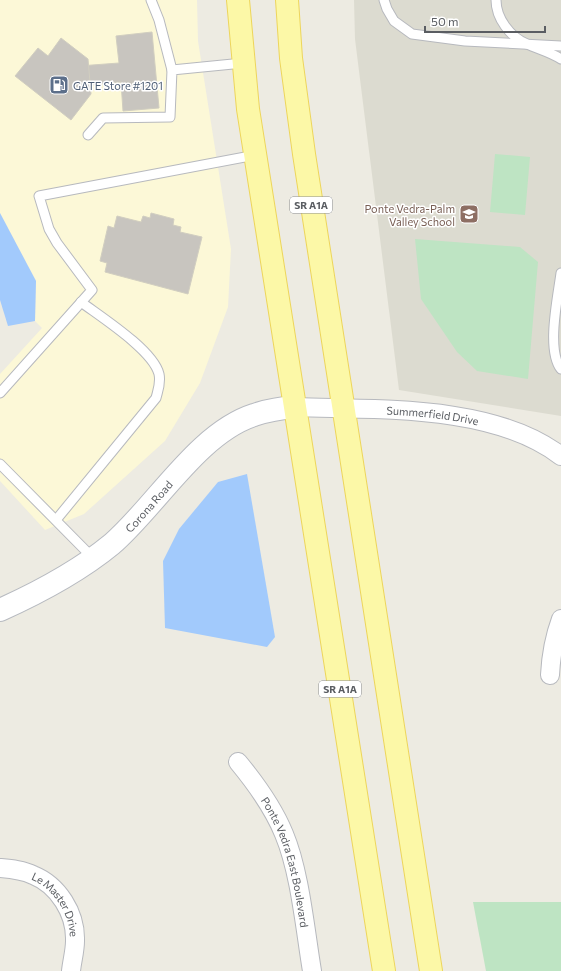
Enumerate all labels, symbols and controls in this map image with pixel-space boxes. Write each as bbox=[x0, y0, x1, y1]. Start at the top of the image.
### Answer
scale bar bbox=[425, 8, 545, 34]
text: 50 m bbox=[431, 14, 459, 28]
fuel station icon: GATE Store #1201 bbox=[48, 74, 70, 96]
place label: GATE Store #1201 bbox=[73, 79, 163, 92]
road number: SR A1A bbox=[290, 197, 332, 213]
place label: Ponte Vedra-Palm Valley School bbox=[364, 202, 455, 228]
school or university icon: Ponte Vedra-Palm Valley School bbox=[458, 203, 480, 225]
street label: Summerfield Drive bbox=[386, 403, 480, 427]
street label: Corona Road bbox=[122, 478, 175, 535]
road number: SR A1A bbox=[319, 681, 361, 697]
street label: Ponte Vedra East Boulevard bbox=[259, 794, 312, 928]
street label: Le Master Drive bbox=[30, 869, 82, 937]

